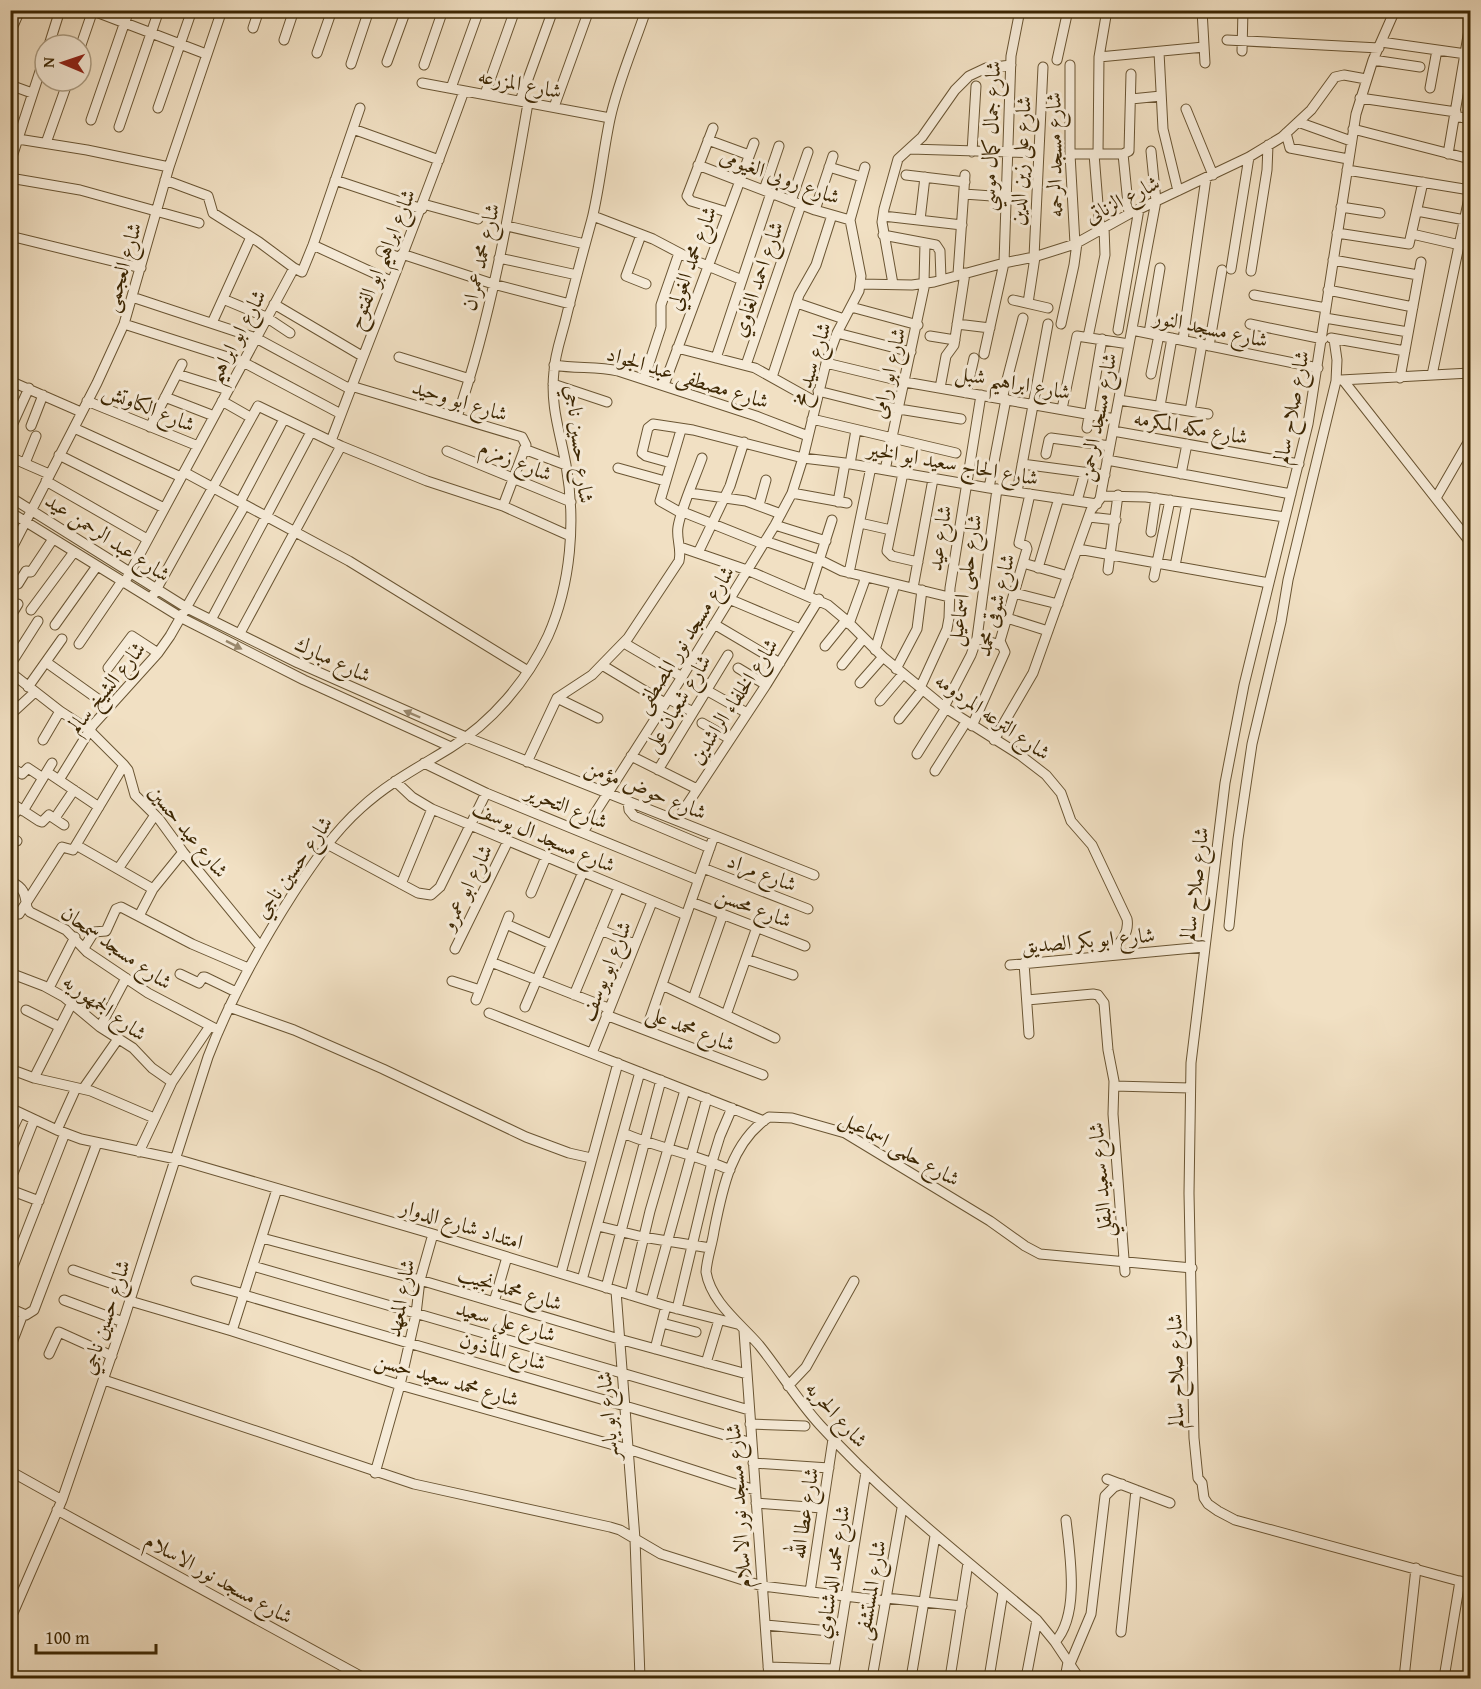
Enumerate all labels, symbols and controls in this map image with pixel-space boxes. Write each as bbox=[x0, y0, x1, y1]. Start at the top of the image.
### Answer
north arrow bbox=[33, 33, 93, 93]
text: N bbox=[36, 56, 60, 68]
street label: شارع المزرعه bbox=[475, 60, 565, 109]
street label: شارع جمال كمال موسي bbox=[972, 60, 1013, 212]
street label: شارع مسجد الرحمه bbox=[1037, 92, 1074, 218]
street label: شارع على زين الدين bbox=[1001, 95, 1042, 227]
street label: شارع روبى الغيومى bbox=[714, 140, 845, 215]
street label: شارع الزناتى bbox=[1079, 167, 1166, 234]
street label: شارع ابراهيم ابو الفتوح bbox=[339, 184, 429, 336]
street label: شارع محمد عمران bbox=[453, 200, 510, 315]
street label: شارع محمد الغولي bbox=[658, 201, 727, 316]
street label: شارع احمد الغاوي bbox=[723, 217, 794, 342]
street label: شارع العجمى bbox=[94, 219, 152, 316]
street label: شارع ابو ابراهيم bbox=[198, 284, 279, 391]
street label: شارع مسجد النور bbox=[1149, 300, 1271, 358]
street label: شارع سيد مخ bbox=[783, 318, 842, 411]
street label: شارع ابو رامى bbox=[862, 324, 916, 422]
street label: شارع مصطفى عبد الجواد bbox=[602, 338, 773, 419]
street label: شارع صلاح سالم bbox=[1265, 348, 1321, 467]
street label: شارع مسجد الرحمن bbox=[1069, 350, 1128, 485]
street label: شارع ابراهيم شبل bbox=[952, 357, 1073, 413]
street label: شارع ابو وحيد bbox=[407, 371, 512, 432]
street label: شارع الكاوتش bbox=[97, 374, 200, 442]
street label: شارع حسين ناجي bbox=[554, 383, 603, 505]
street label: شارع مكه المكرمه bbox=[1131, 402, 1251, 455]
street label: شارع زمزم bbox=[474, 431, 557, 492]
street label: شارع الحاج سعيد ابو الخير bbox=[862, 432, 1041, 497]
street label: شارع عبد الرحمن عيد bbox=[38, 485, 177, 592]
street label: شارع عيد bbox=[919, 503, 962, 574]
street label: شارع حلمى اسماعيل bbox=[938, 512, 993, 649]
street label: شارع شوقى محمد bbox=[967, 550, 1026, 660]
street label: شارع مسجد نور المصطفى bbox=[626, 559, 744, 720]
street label: شارع مبارك bbox=[288, 628, 376, 693]
street label: شارع الخلفاء الراشدين bbox=[681, 632, 788, 772]
street label: شارع الشيخ سالم bbox=[59, 634, 156, 742]
one-way arrow bbox=[225, 640, 242, 649]
street label: شارع شعبان على bbox=[636, 648, 721, 759]
street label: شارع الترعه المردومه bbox=[927, 665, 1057, 770]
one-way arrow bbox=[403, 709, 421, 718]
street label: شارع حوض مؤمن bbox=[579, 751, 711, 830]
street label: شارع التحرير bbox=[518, 775, 613, 839]
street label: شارع عيد حسين bbox=[139, 778, 236, 886]
street label: شارع مسجد ال يوسف bbox=[466, 792, 620, 883]
street label: شارع حسين ناجي bbox=[246, 809, 342, 926]
street label: شارع صلاح سالم bbox=[1172, 825, 1220, 943]
street label: شارع ابو عمرو bbox=[431, 839, 503, 938]
street label: شارع مراد bbox=[722, 845, 801, 902]
street label: شارع محسن bbox=[711, 878, 796, 938]
street label: شارع مسجد سمحان bbox=[53, 897, 179, 999]
street label: شارع ابو يوسف bbox=[571, 916, 642, 1027]
street label: شارع ابو بكر الصديق bbox=[1020, 919, 1156, 964]
street label: شارع الجمهوريه bbox=[55, 966, 154, 1051]
street label: شارع محمد على bbox=[641, 997, 740, 1062]
street label: شارع حلمى اسماعيل bbox=[833, 1102, 966, 1196]
street label: شارع سعيد البقلي bbox=[1080, 1121, 1125, 1239]
street label: امتداد شارع الدوار bbox=[394, 1190, 527, 1260]
street label: شارع حسين ناجي bbox=[72, 1256, 141, 1379]
street label: شارع المعهد bbox=[377, 1256, 426, 1340]
street label: شارع محمد نجيب bbox=[453, 1257, 566, 1321]
street label: شارع على سعيد bbox=[452, 1292, 560, 1353]
street label: شارع صلاح سالم bbox=[1159, 1313, 1195, 1429]
street label: شارع المأذون bbox=[455, 1324, 550, 1381]
street label: شارع محمد سعيد حسن bbox=[370, 1344, 523, 1417]
street label: شارع ابو ياسر bbox=[588, 1370, 629, 1464]
street label: شارع الحريه bbox=[796, 1374, 875, 1456]
street label: شارع مسجد نور الاسلام bbox=[717, 1422, 762, 1589]
street label: شارع عطا الله bbox=[780, 1465, 829, 1561]
street label: شارع محمد الدشناوي bbox=[806, 1503, 861, 1642]
street label: شارع مسجد نور الاسلام bbox=[138, 1524, 299, 1634]
street label: شارع المستشفى bbox=[846, 1538, 897, 1643]
scale bar bbox=[36, 1617, 156, 1655]
text: 100 m bbox=[45, 1624, 90, 1651]

